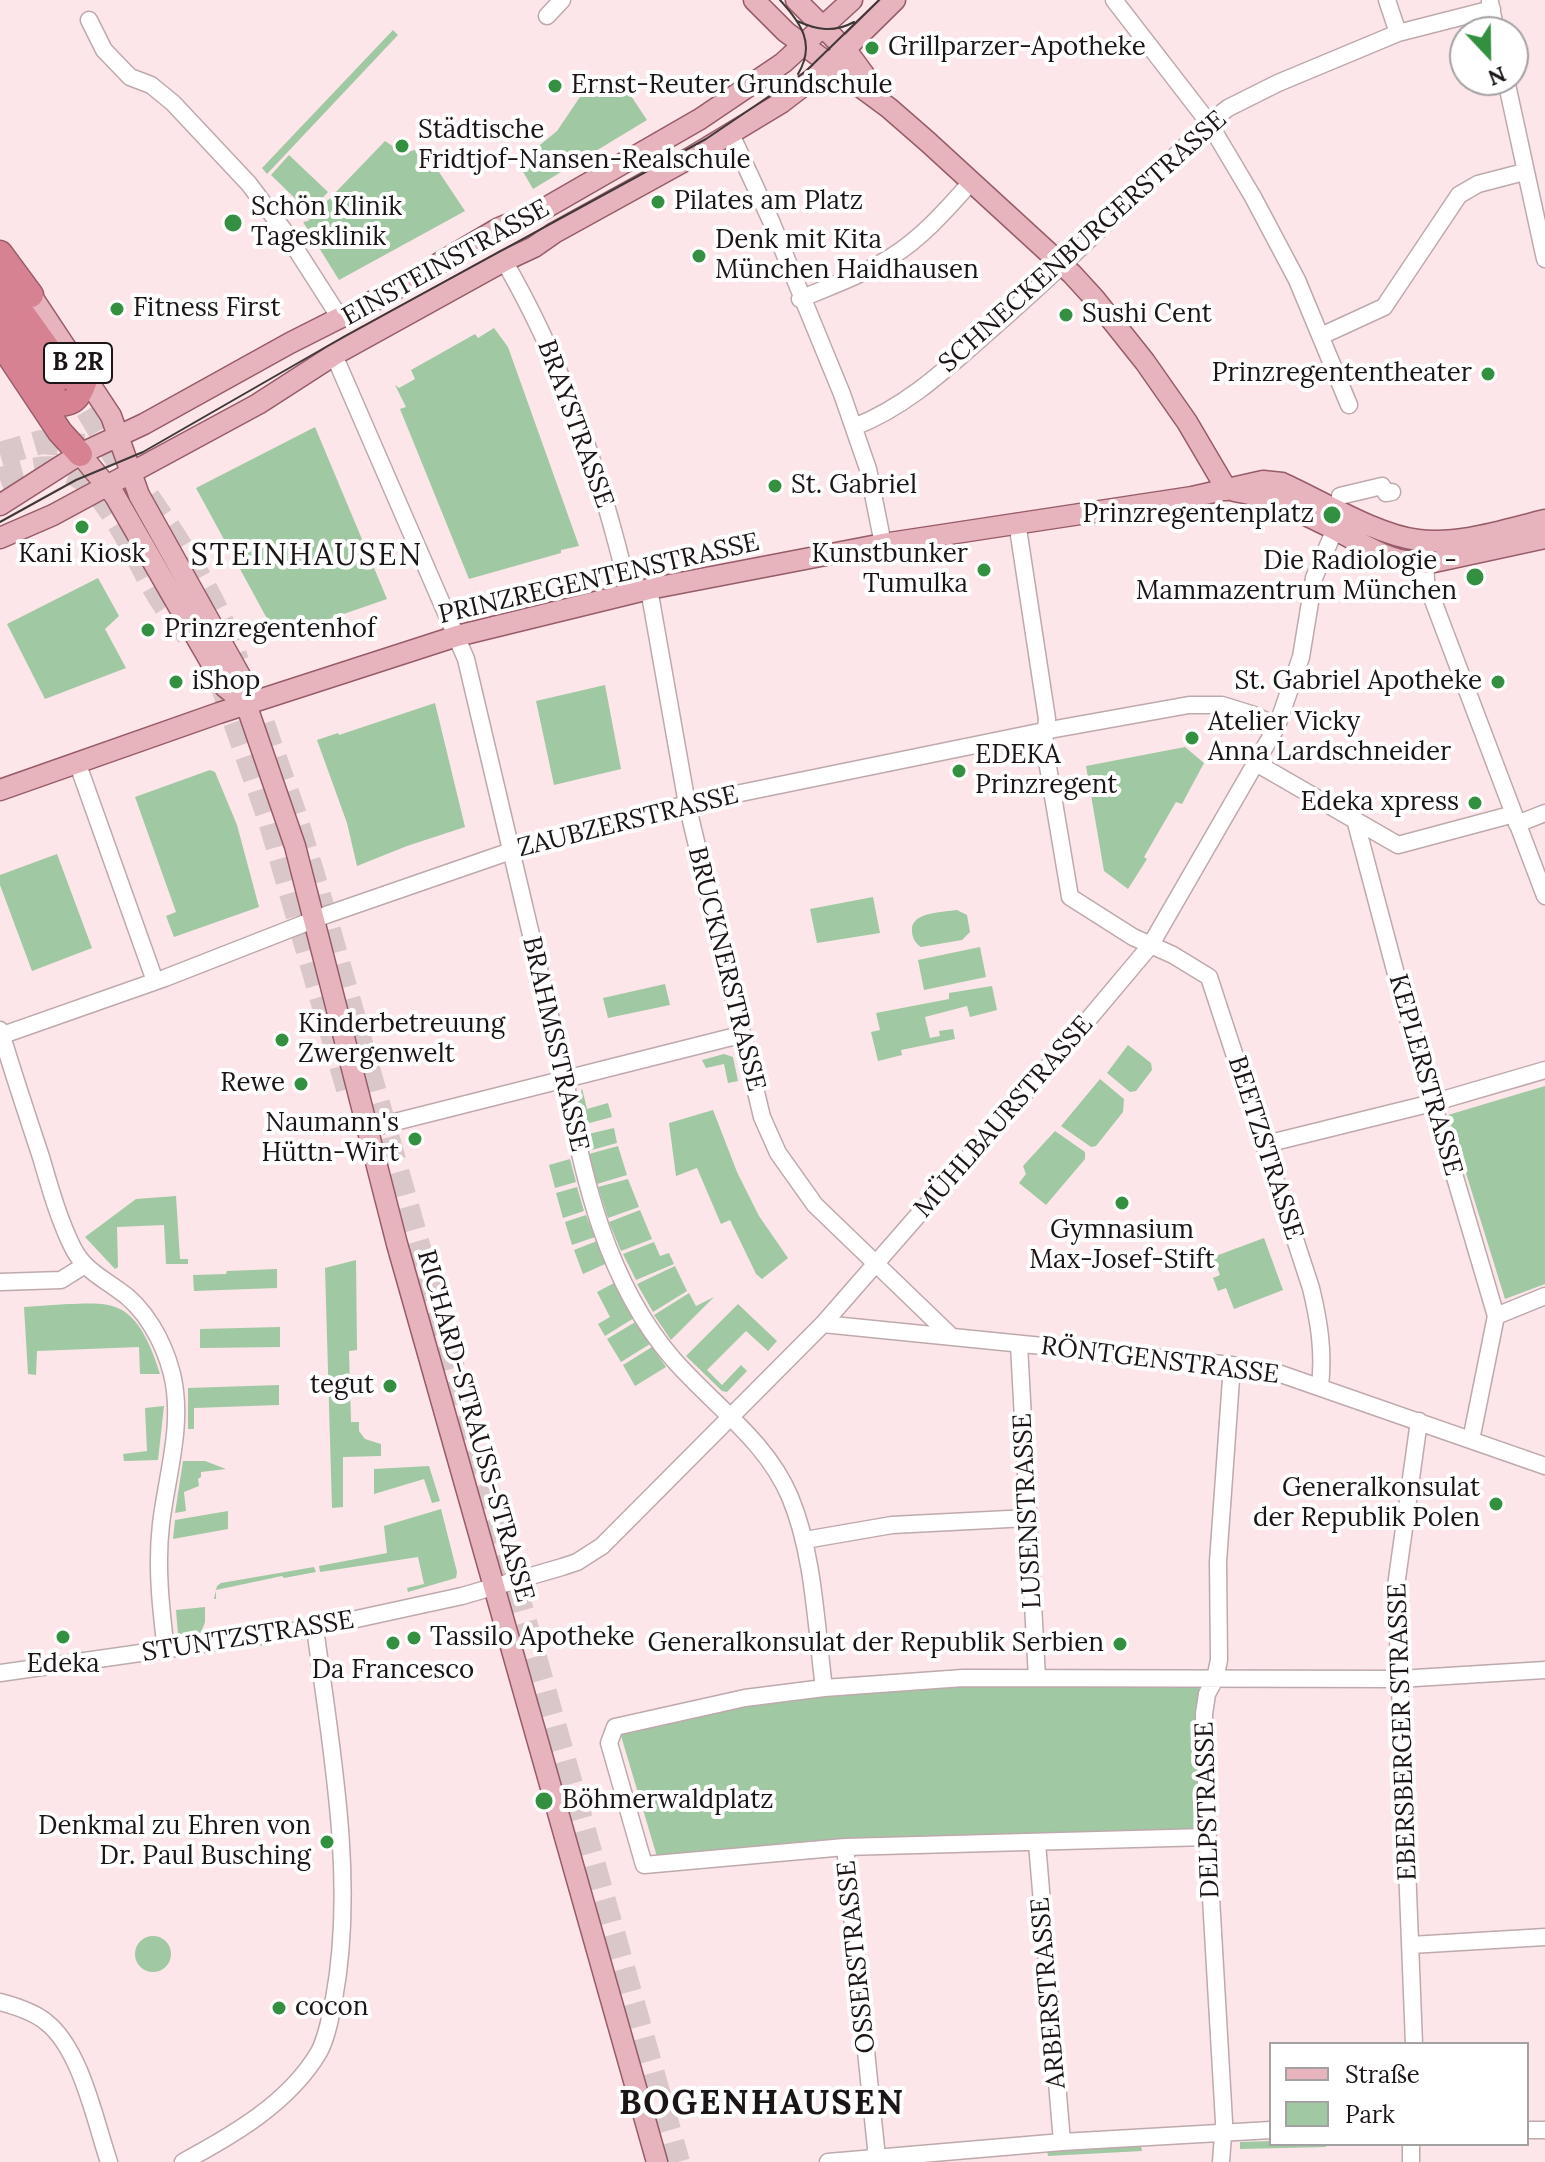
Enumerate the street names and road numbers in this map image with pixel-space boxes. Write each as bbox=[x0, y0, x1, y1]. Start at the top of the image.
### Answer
street label: SCHNECKENBURGERSTRASSE bbox=[933, 105, 1233, 379]
street label: EINSTEINSTRASSE bbox=[337, 193, 555, 333]
street label: BRAYSTRASSE bbox=[530, 336, 620, 512]
road number: B 2R bbox=[44, 343, 112, 383]
street label: PRINZREGENTENSTRASSE bbox=[436, 527, 762, 631]
street label: ZAUBZERSTRASSE bbox=[514, 779, 742, 865]
street label: BRUCKNERSTRASSE bbox=[681, 844, 771, 1094]
street label: BRAHMSSTRASSE bbox=[515, 933, 595, 1155]
street label: KEPLERSTRASSE bbox=[1381, 971, 1469, 1179]
street label: MÜHLBAURSTRASSE bbox=[908, 1010, 1100, 1224]
street label: BEETZSTRASSE bbox=[1221, 1052, 1309, 1244]
street label: RICHARD-STRAUSS-STRASSE bbox=[410, 1246, 540, 1606]
street label: RÖNTGENSTRASSE bbox=[1039, 1331, 1281, 1391]
street label: LUSENSTRASSE bbox=[1007, 1412, 1049, 1610]
street label: EBERSBERGER STRASSE bbox=[1382, 1583, 1424, 1881]
street label: STUNTZSTRASSE bbox=[140, 1605, 356, 1669]
street label: DELPSTRASSE bbox=[1189, 1721, 1227, 1899]
street label: OSSERSTRASSE bbox=[831, 1859, 883, 2055]
street label: ARBERSTRASSE bbox=[1025, 1896, 1073, 2090]

